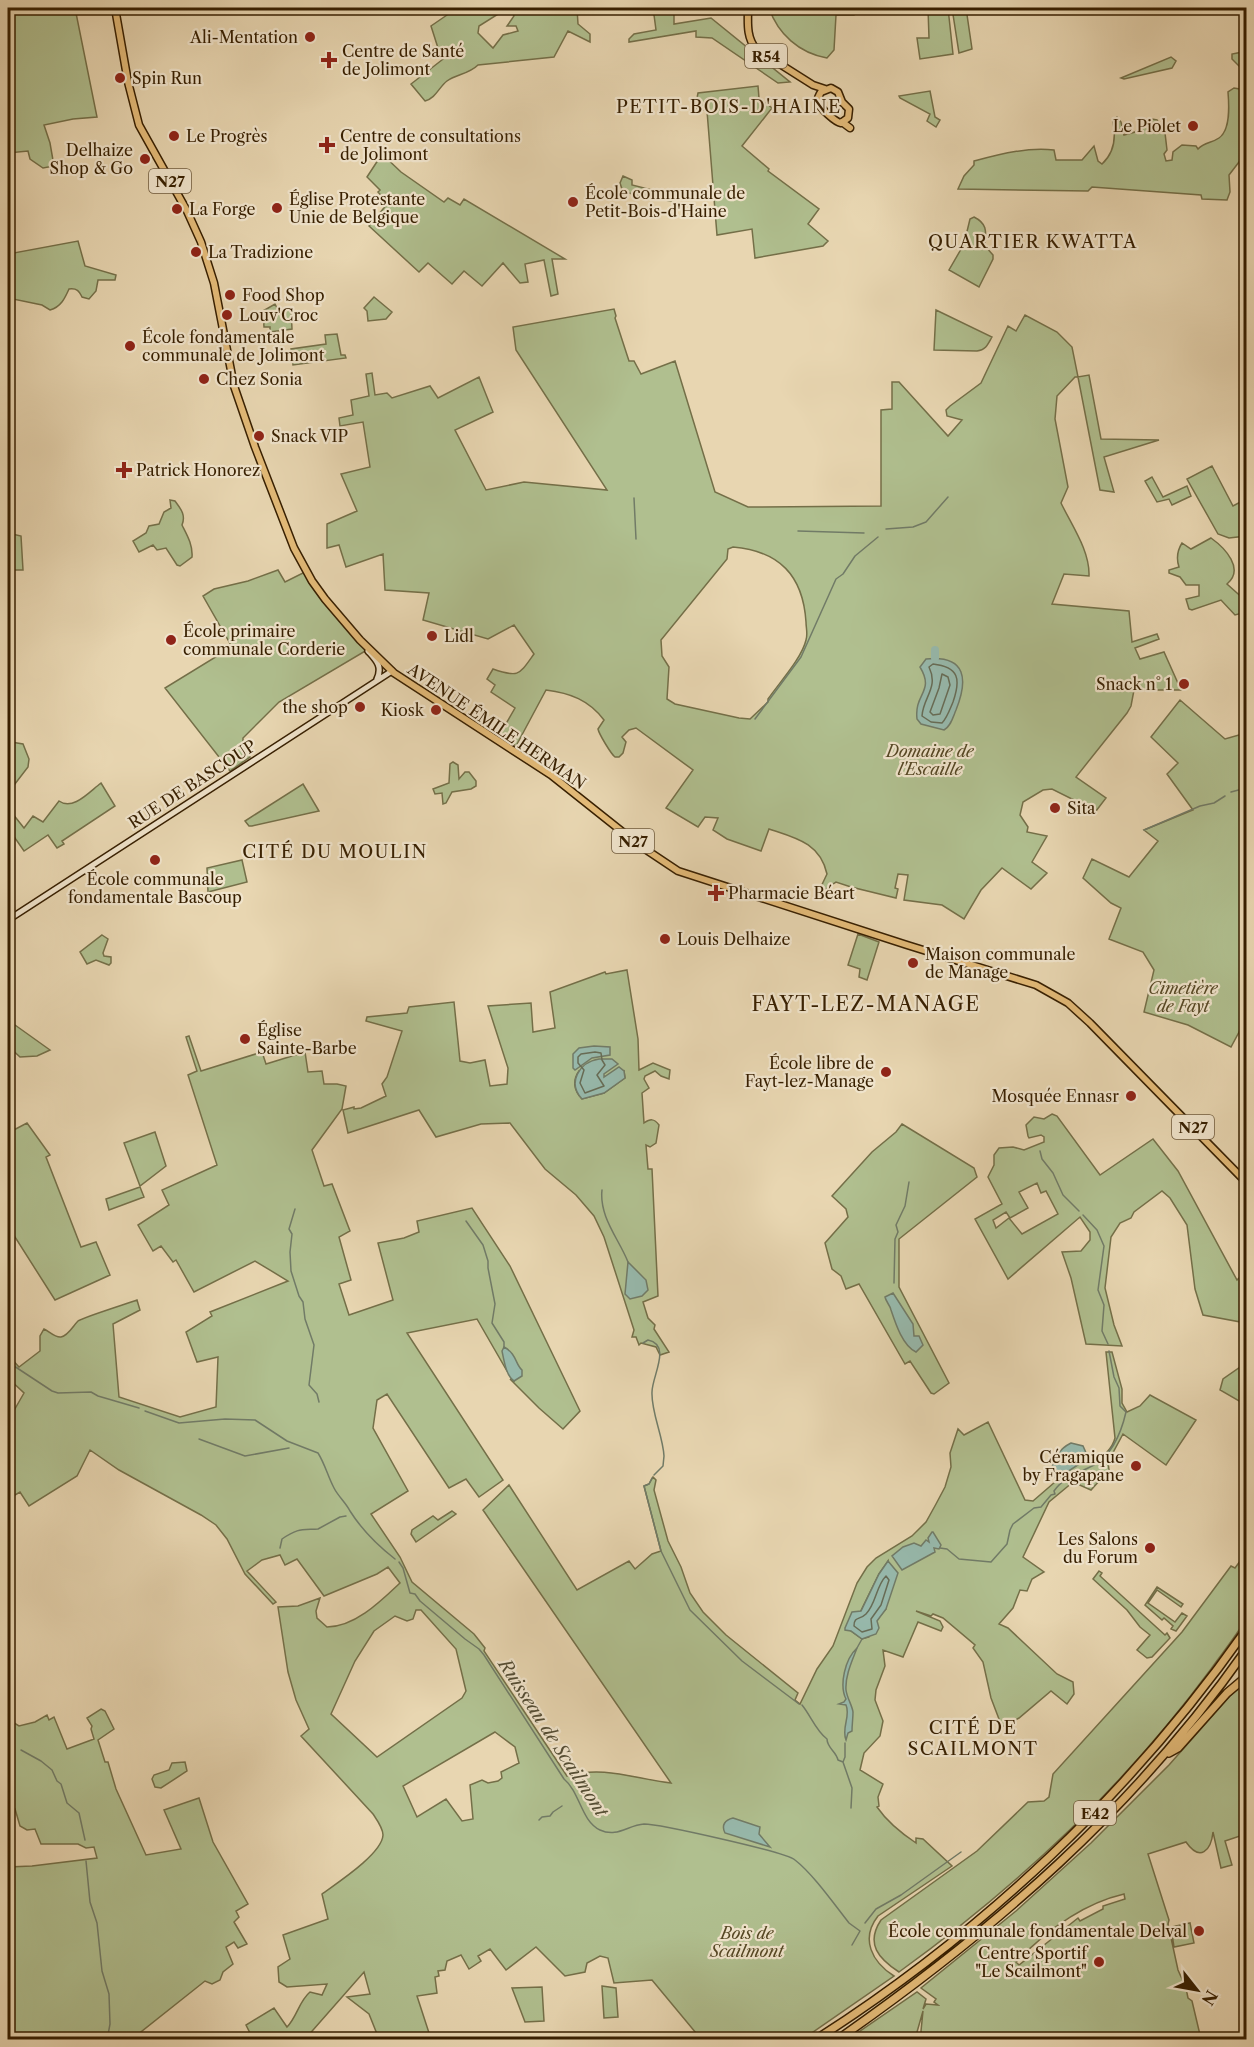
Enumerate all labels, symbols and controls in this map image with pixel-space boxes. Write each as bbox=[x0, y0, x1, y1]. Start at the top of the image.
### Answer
place label: Ali-Mentation bbox=[189, 27, 298, 47]
marker: Ali-Mentation bbox=[303, 30, 317, 44]
place label: Centre de Santé de Jolimont bbox=[342, 41, 464, 79]
road number: R54 bbox=[745, 44, 787, 68]
marker: Centre de Santé de Jolimont bbox=[320, 51, 338, 69]
place label: Spin Run bbox=[132, 68, 202, 88]
marker: Spin Run bbox=[113, 71, 127, 85]
district label: PETIT-BOIS-D'HAINE bbox=[616, 96, 842, 118]
place label: Le Piolet bbox=[1113, 116, 1181, 136]
marker: Le Piolet bbox=[1186, 119, 1200, 133]
place label: Le Progrès bbox=[186, 126, 268, 146]
place label: Centre de consultations de Jolimont bbox=[340, 126, 521, 164]
marker: Le Progrès bbox=[167, 129, 181, 143]
marker: Centre de consultations de Jolimont bbox=[318, 136, 336, 154]
place label: Delhaize Shop & Go bbox=[50, 140, 133, 178]
marker: Delhaize Shop & Go bbox=[138, 152, 152, 166]
road number: N27 bbox=[149, 169, 191, 193]
place label: École communale de Petit-Bois-d'Haine bbox=[585, 183, 745, 221]
place label: Église Protestante Unie de Belgique bbox=[289, 189, 425, 227]
marker: École communale de Petit-Bois-d'Haine bbox=[566, 195, 580, 209]
place label: La Forge bbox=[189, 199, 256, 219]
marker: Église Protestante Unie de Belgique bbox=[270, 201, 284, 215]
marker: La Forge bbox=[170, 202, 184, 216]
district label: QUARTIER KWATTA bbox=[928, 231, 1138, 253]
place label: La Tradizione bbox=[208, 242, 313, 262]
marker: La Tradizione bbox=[189, 245, 203, 259]
place label: Food Shop bbox=[242, 285, 325, 305]
marker: Food Shop bbox=[223, 288, 237, 302]
place label: Louv'Croc bbox=[239, 305, 318, 325]
marker: Louv'Croc bbox=[220, 308, 234, 322]
place label: École fondamentale communale de Jolimont bbox=[142, 327, 325, 365]
marker: École fondamentale communale de Jolimont bbox=[123, 339, 137, 353]
place label: Chez Sonia bbox=[216, 369, 303, 389]
marker: Chez Sonia bbox=[197, 372, 211, 386]
place label: Snack VIP bbox=[271, 426, 349, 446]
marker: Snack VIP bbox=[252, 429, 266, 443]
place label: Patrick Honorez bbox=[136, 460, 260, 480]
marker: Patrick Honorez bbox=[117, 463, 131, 477]
place label: École primaire communale Corderie bbox=[183, 621, 345, 659]
place label: Lidl bbox=[444, 626, 474, 646]
marker: Lidl bbox=[425, 629, 439, 643]
marker: École primaire communale Corderie bbox=[164, 633, 178, 647]
street label: AVENUE ÉMILE HERMAN bbox=[403, 658, 590, 793]
place label: Snack n° 1 bbox=[1096, 674, 1172, 694]
marker: Snack n° 1 bbox=[1177, 677, 1191, 691]
place label: the shop bbox=[282, 697, 348, 717]
marker: the shop bbox=[353, 700, 367, 714]
place label: Kiosk bbox=[381, 700, 425, 720]
marker: Kiosk bbox=[429, 703, 443, 717]
street label: RUE DE BASCOUP bbox=[125, 735, 260, 833]
park label: Domaine de l'Escaille bbox=[884, 741, 975, 779]
place label: Sita bbox=[1067, 798, 1096, 818]
marker: Sita bbox=[1048, 801, 1062, 815]
road number: N27 bbox=[612, 829, 654, 853]
district label: CITÉ DU MOULIN bbox=[242, 840, 428, 863]
marker: École communale fondamentale Bascoup bbox=[148, 853, 162, 867]
place label: École communale fondamentale Bascoup bbox=[68, 869, 242, 907]
place label: Pharmacie Béart bbox=[728, 883, 855, 903]
marker: Pharmacie Béart bbox=[709, 886, 723, 900]
place label: Louis Delhaize bbox=[677, 929, 791, 949]
marker: Louis Delhaize bbox=[658, 932, 672, 946]
place label: Maison communale de Manage bbox=[925, 944, 1075, 982]
marker: Maison communale de Manage bbox=[906, 956, 920, 970]
park label: Cimetière de Fayt bbox=[1148, 978, 1219, 1016]
district label: FAYT-LEZ-MANAGE bbox=[751, 992, 981, 1016]
place label: Église Sainte-Barbe bbox=[257, 1020, 357, 1058]
marker: Église Sainte-Barbe bbox=[238, 1032, 252, 1046]
place label: École libre de Fayt-lez-Manage bbox=[745, 1053, 874, 1091]
marker: École libre de Fayt-lez-Manage bbox=[879, 1065, 893, 1079]
place label: Mosquée Ennasr bbox=[992, 1086, 1119, 1106]
marker: Mosquée Ennasr bbox=[1124, 1089, 1138, 1103]
road number: N27 bbox=[1172, 1115, 1214, 1139]
place label: Céramique by Fragapane bbox=[1022, 1447, 1124, 1485]
marker: Céramique by Fragapane bbox=[1129, 1459, 1143, 1473]
place label: Les Salons du Forum bbox=[1058, 1529, 1138, 1567]
marker: Les Salons du Forum bbox=[1143, 1541, 1157, 1555]
water label: Ruisseau de Scailmont bbox=[493, 1653, 613, 1822]
district label: CITÉ DE SCAILMONT bbox=[907, 1716, 1039, 1760]
road number: E42 bbox=[1074, 1801, 1116, 1825]
place label: École communale fondamentale Delval bbox=[888, 1921, 1187, 1941]
park label: Bois de Scailmont bbox=[709, 1923, 785, 1961]
marker: École communale fondamentale Delval bbox=[1192, 1924, 1206, 1938]
place label: Centre Sportif "Le Scailmont" bbox=[975, 1943, 1089, 1981]
marker: Centre Sportif "Le Scailmont" bbox=[1092, 1955, 1106, 1969]
north arrow bbox=[1167, 1960, 1227, 2020]
text: N bbox=[1198, 1987, 1222, 2009]

